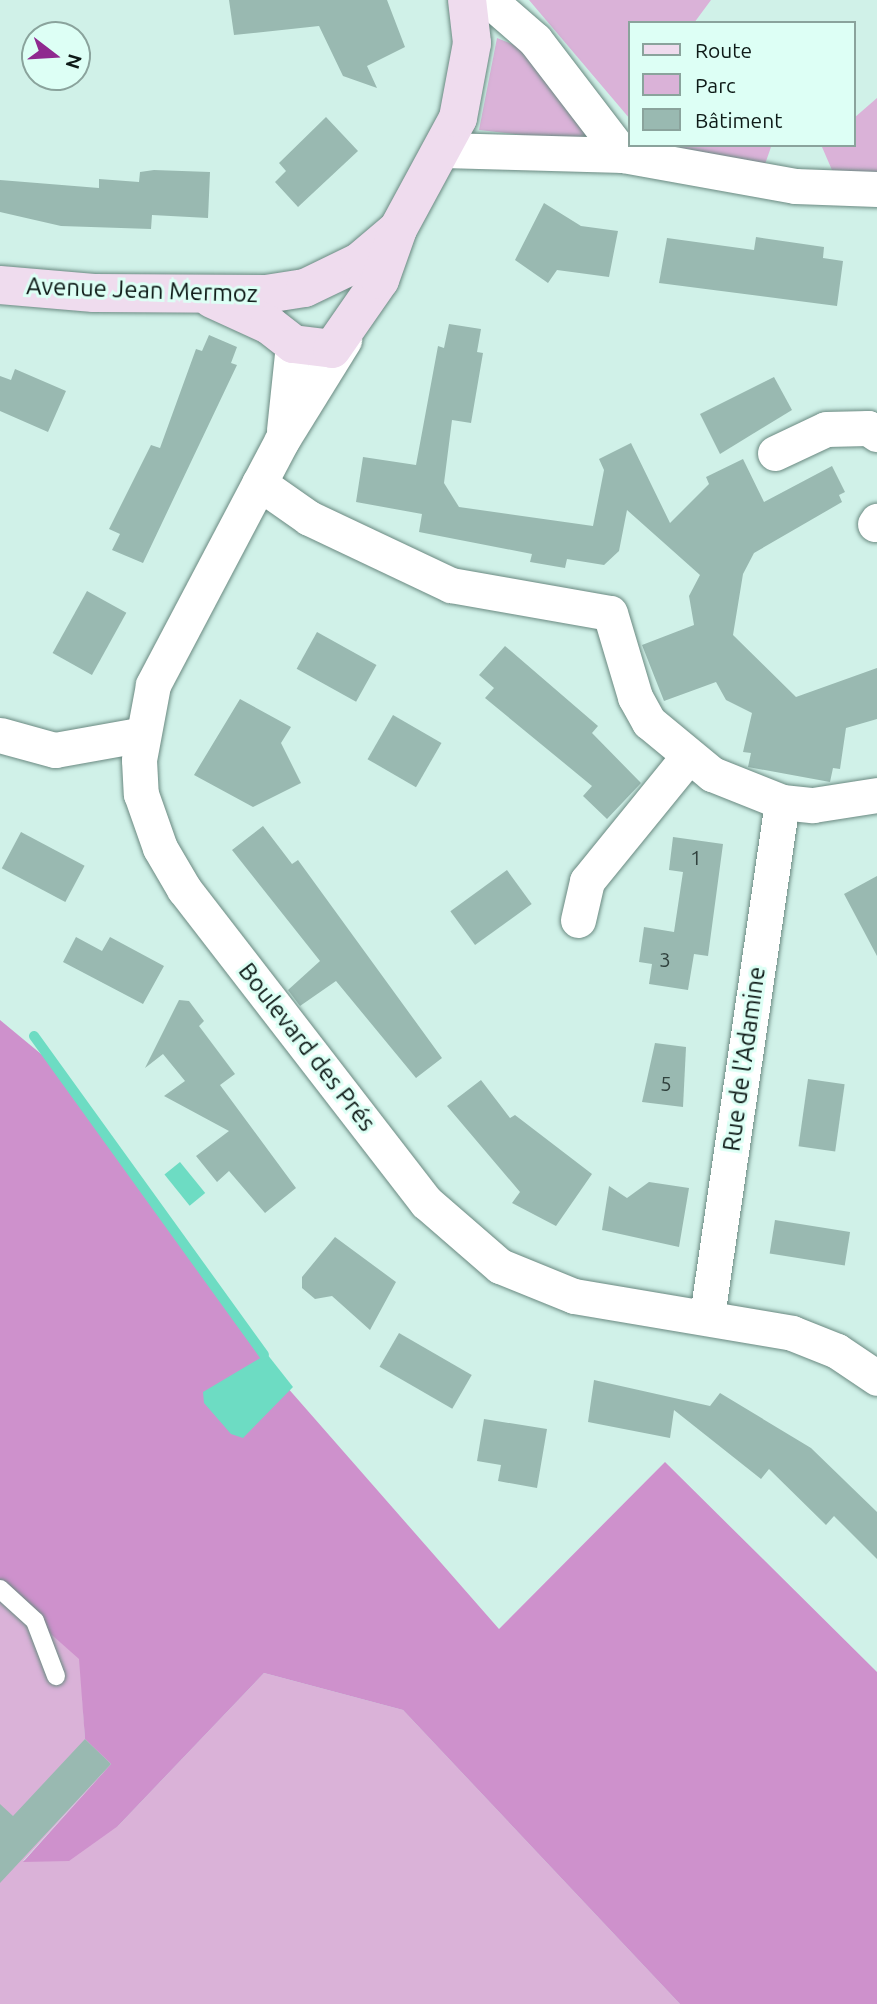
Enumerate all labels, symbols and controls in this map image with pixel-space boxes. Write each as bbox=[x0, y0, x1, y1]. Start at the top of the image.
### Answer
north arrow bbox=[21, 21, 91, 91]
legend bbox=[628, 21, 856, 147]
text: Route bbox=[695, 38, 752, 62]
text: N bbox=[62, 52, 87, 72]
text: Parc bbox=[695, 73, 736, 97]
text: Bâtiment bbox=[695, 108, 782, 132]
street label: Avenue Jean Mermoz bbox=[26, 272, 258, 308]
house number: 1 bbox=[690, 844, 702, 870]
house number: 3 bbox=[659, 946, 671, 972]
street label: Boulevard des Prés bbox=[232, 957, 382, 1137]
street label: Rue de l'Adamine bbox=[717, 965, 771, 1153]
house number: 5 bbox=[660, 1070, 672, 1096]

